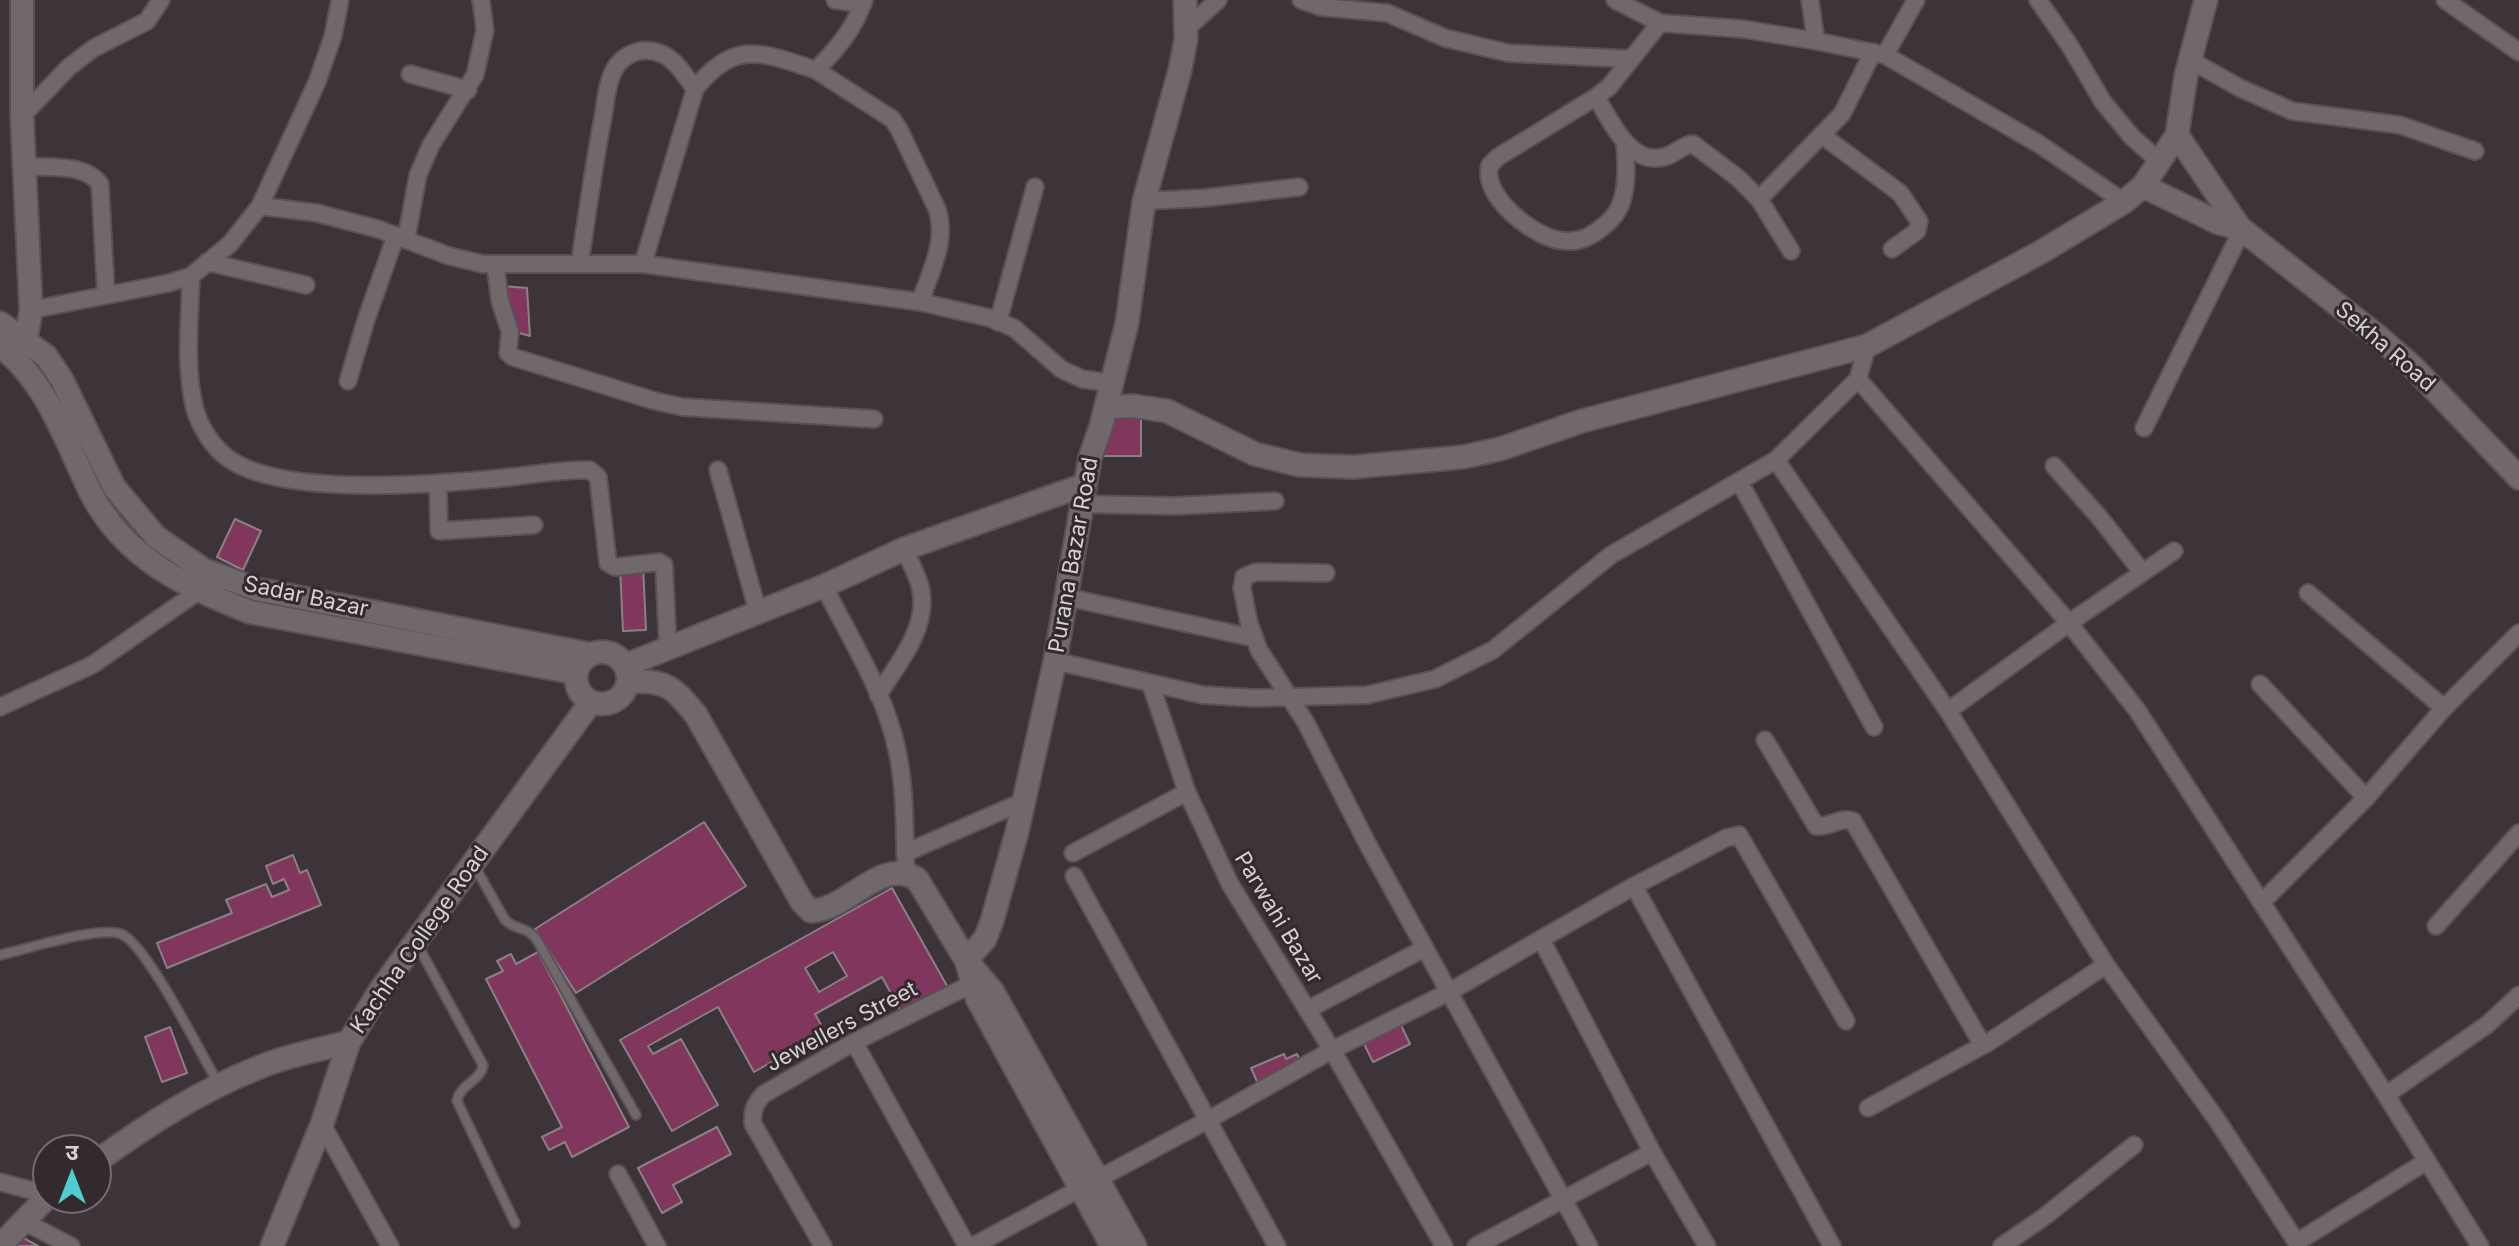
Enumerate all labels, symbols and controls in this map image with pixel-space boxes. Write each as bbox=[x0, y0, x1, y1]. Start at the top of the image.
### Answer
street label: Sekha Road bbox=[2330, 296, 2440, 398]
street label: Purana Bazar Road bbox=[1044, 455, 1104, 655]
street label: Sadar Bazar bbox=[241, 571, 371, 623]
street label: Kachha College Road bbox=[345, 841, 495, 1039]
street label: Parwahi Bazar bbox=[1228, 847, 1328, 989]
street label: Jewellers Street bbox=[762, 976, 922, 1078]
north arrow bbox=[32, 1134, 112, 1214]
text: उ bbox=[66, 1139, 78, 1165]

